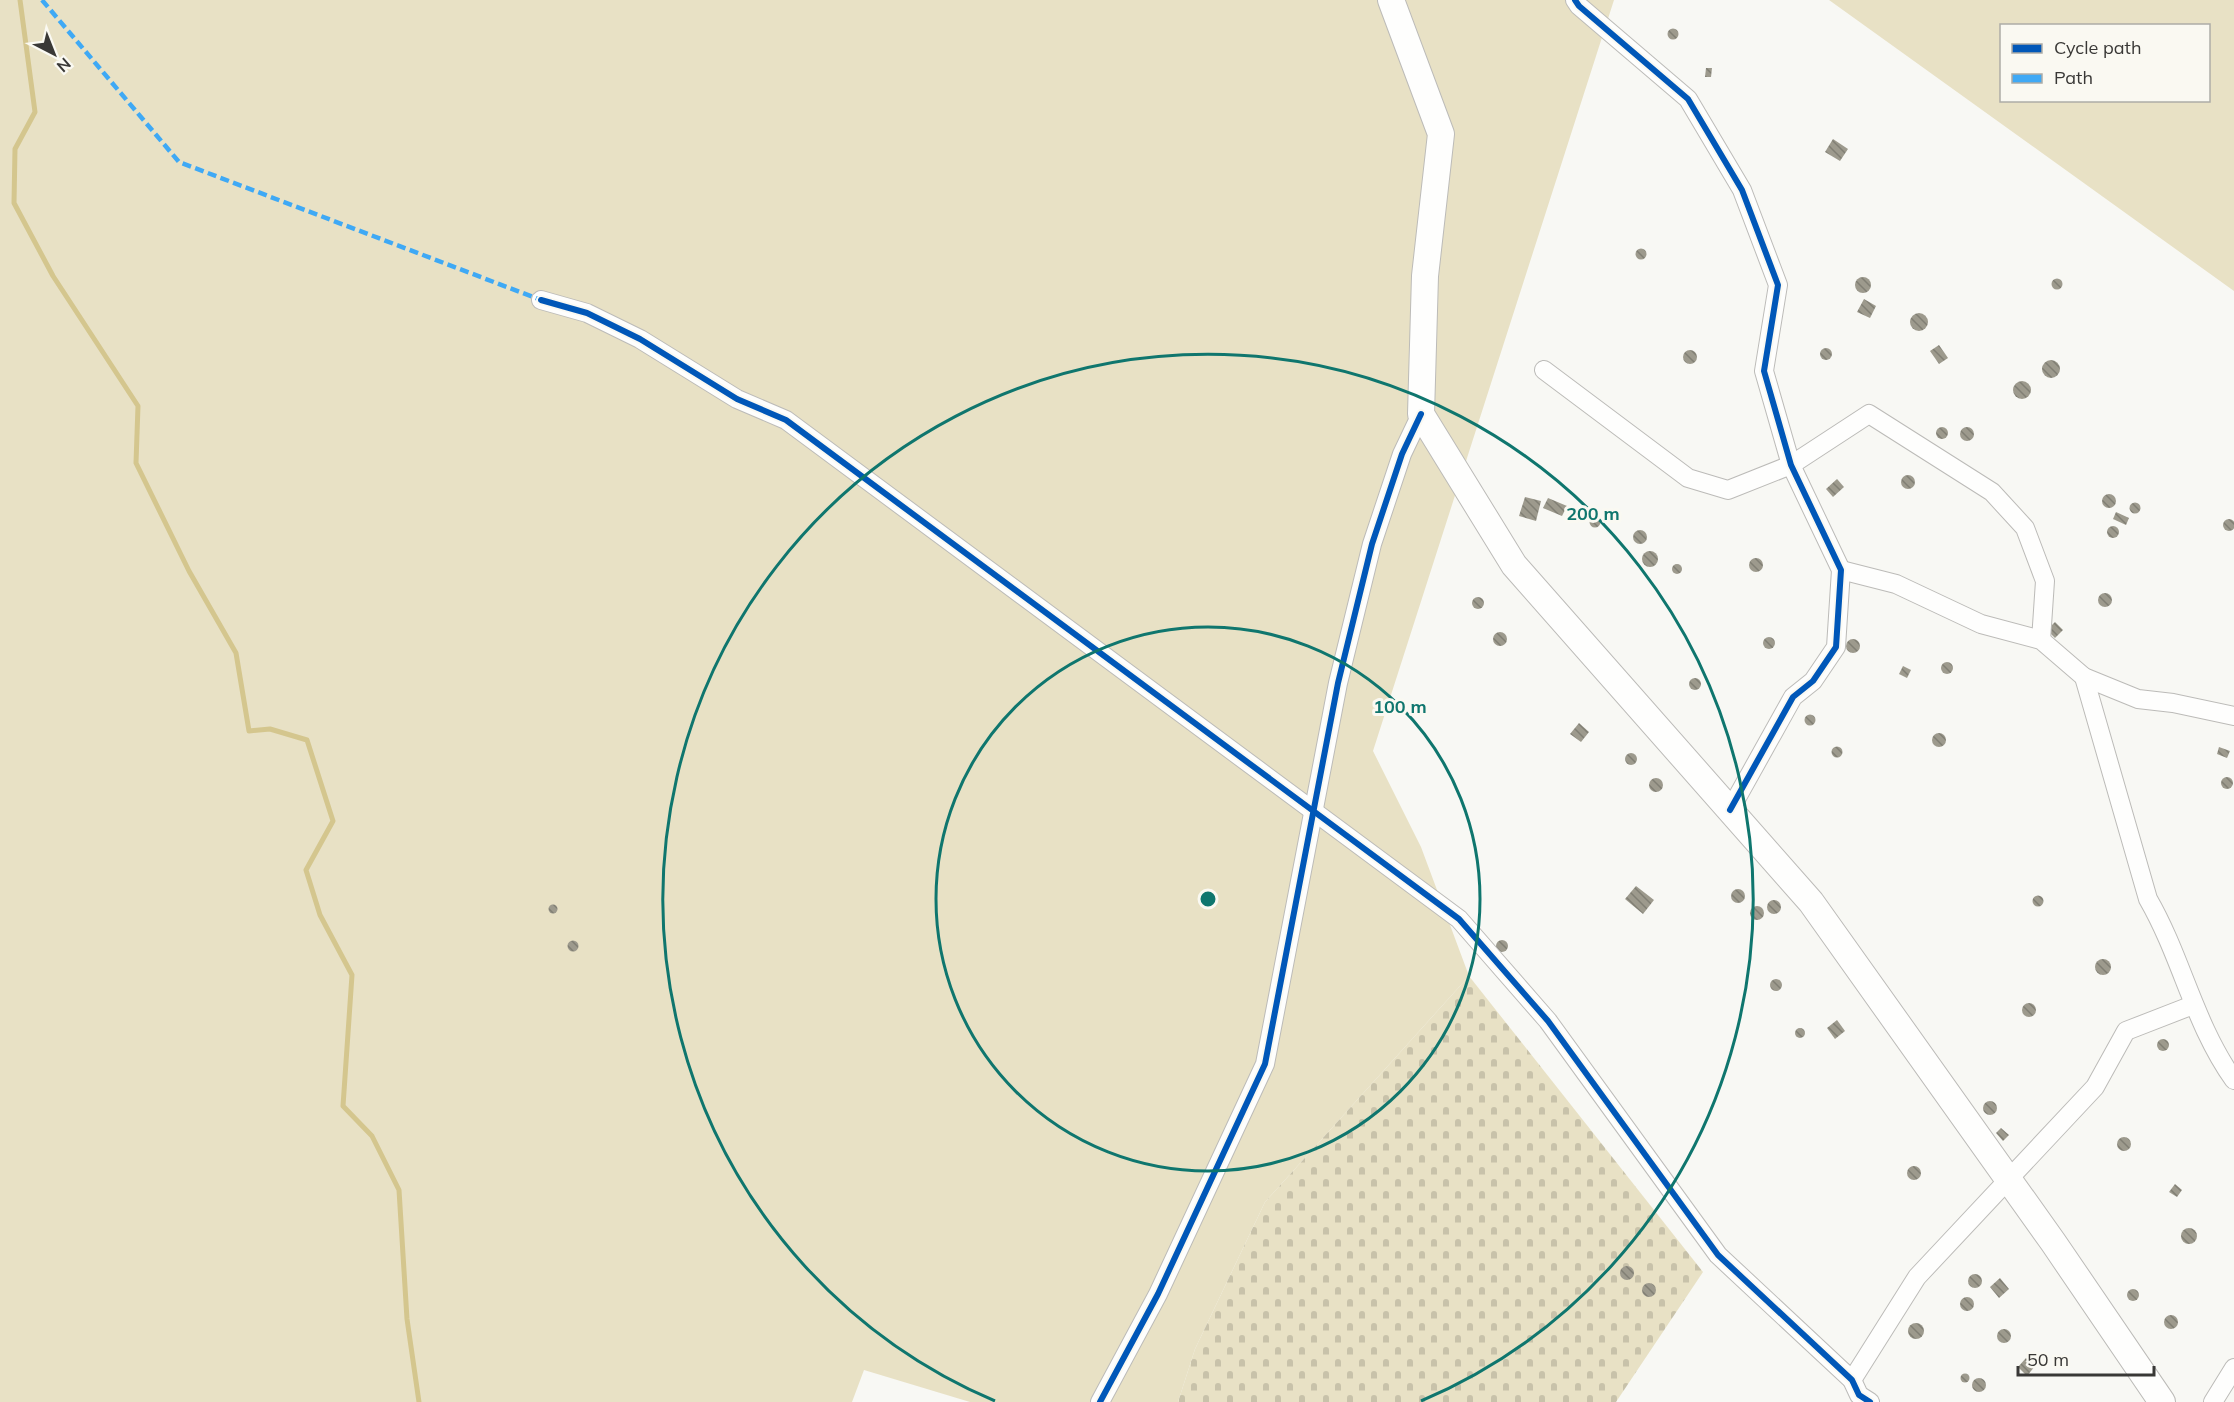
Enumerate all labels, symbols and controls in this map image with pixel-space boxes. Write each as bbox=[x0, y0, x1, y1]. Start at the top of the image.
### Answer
north arrow bbox=[24, 24, 84, 84]
legend bbox=[2000, 24, 2210, 102]
text: Cycle path bbox=[2054, 36, 2141, 59]
text: N bbox=[53, 54, 75, 77]
text: Path bbox=[2054, 66, 2093, 89]
text: 200 m bbox=[1566, 502, 1620, 525]
text: 100 m bbox=[1373, 695, 1427, 718]
centre of rings bbox=[1198, 889, 1218, 909]
scale bar bbox=[2018, 1339, 2154, 1377]
text: 50 m bbox=[2027, 1348, 2069, 1371]

